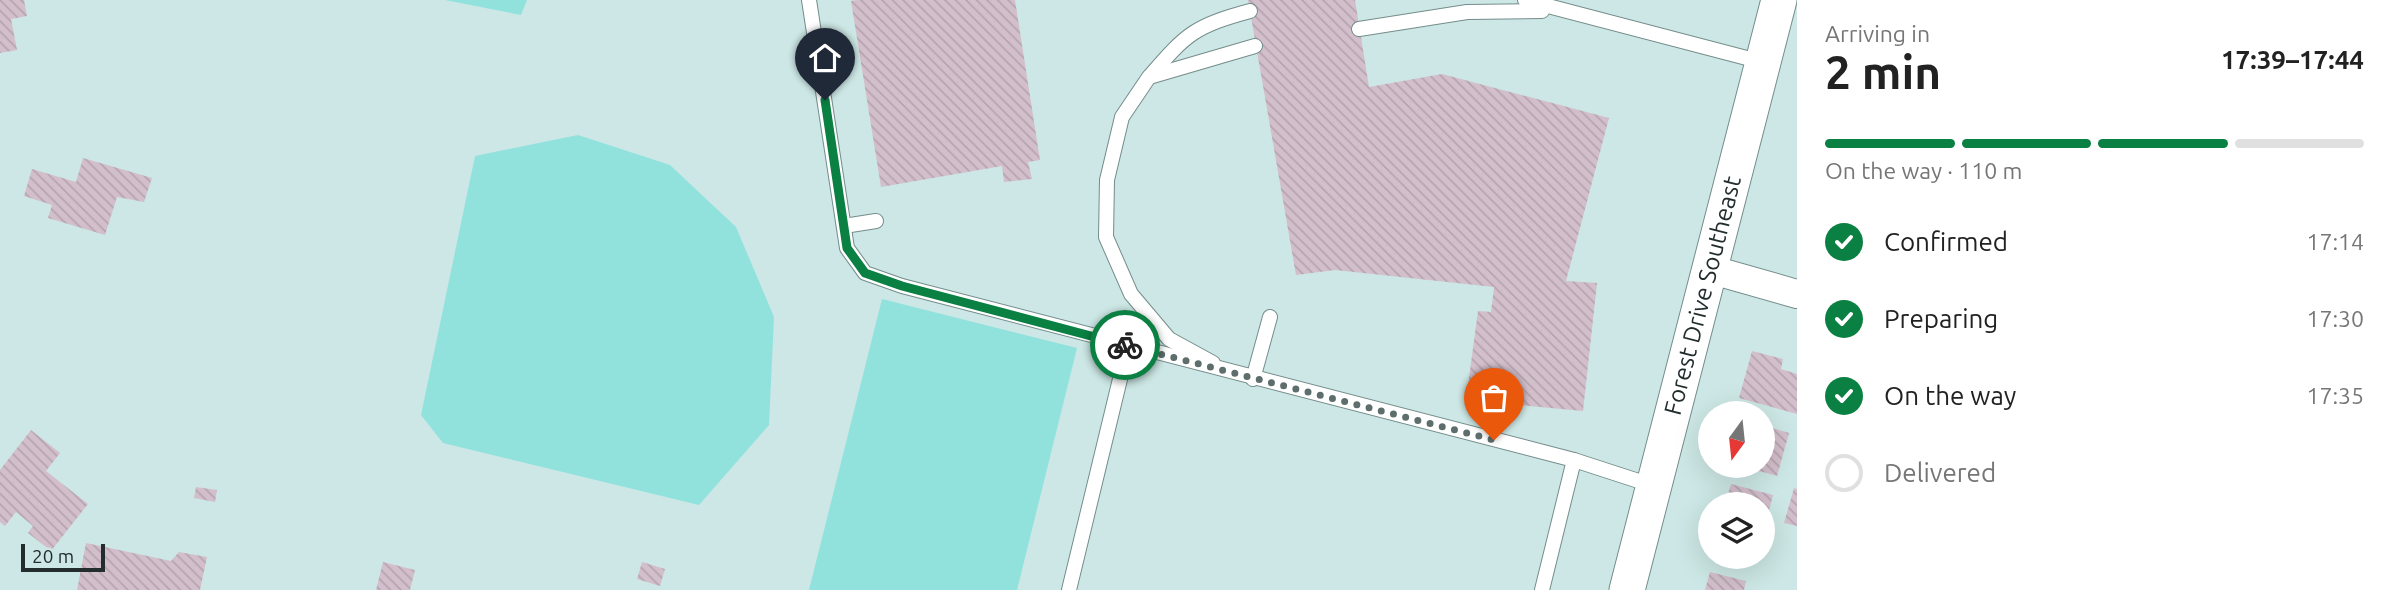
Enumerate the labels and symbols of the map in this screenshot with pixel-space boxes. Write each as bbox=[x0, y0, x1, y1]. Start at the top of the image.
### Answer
pin bbox=[795, 28, 855, 100]
street label: Forest Drive Southeast bbox=[1659, 173, 1746, 418]
courier bbox=[1090, 310, 1160, 380]
pin bbox=[1464, 368, 1524, 440]
north arrow bbox=[1698, 401, 1774, 478]
scale bar bbox=[21, 541, 105, 573]

